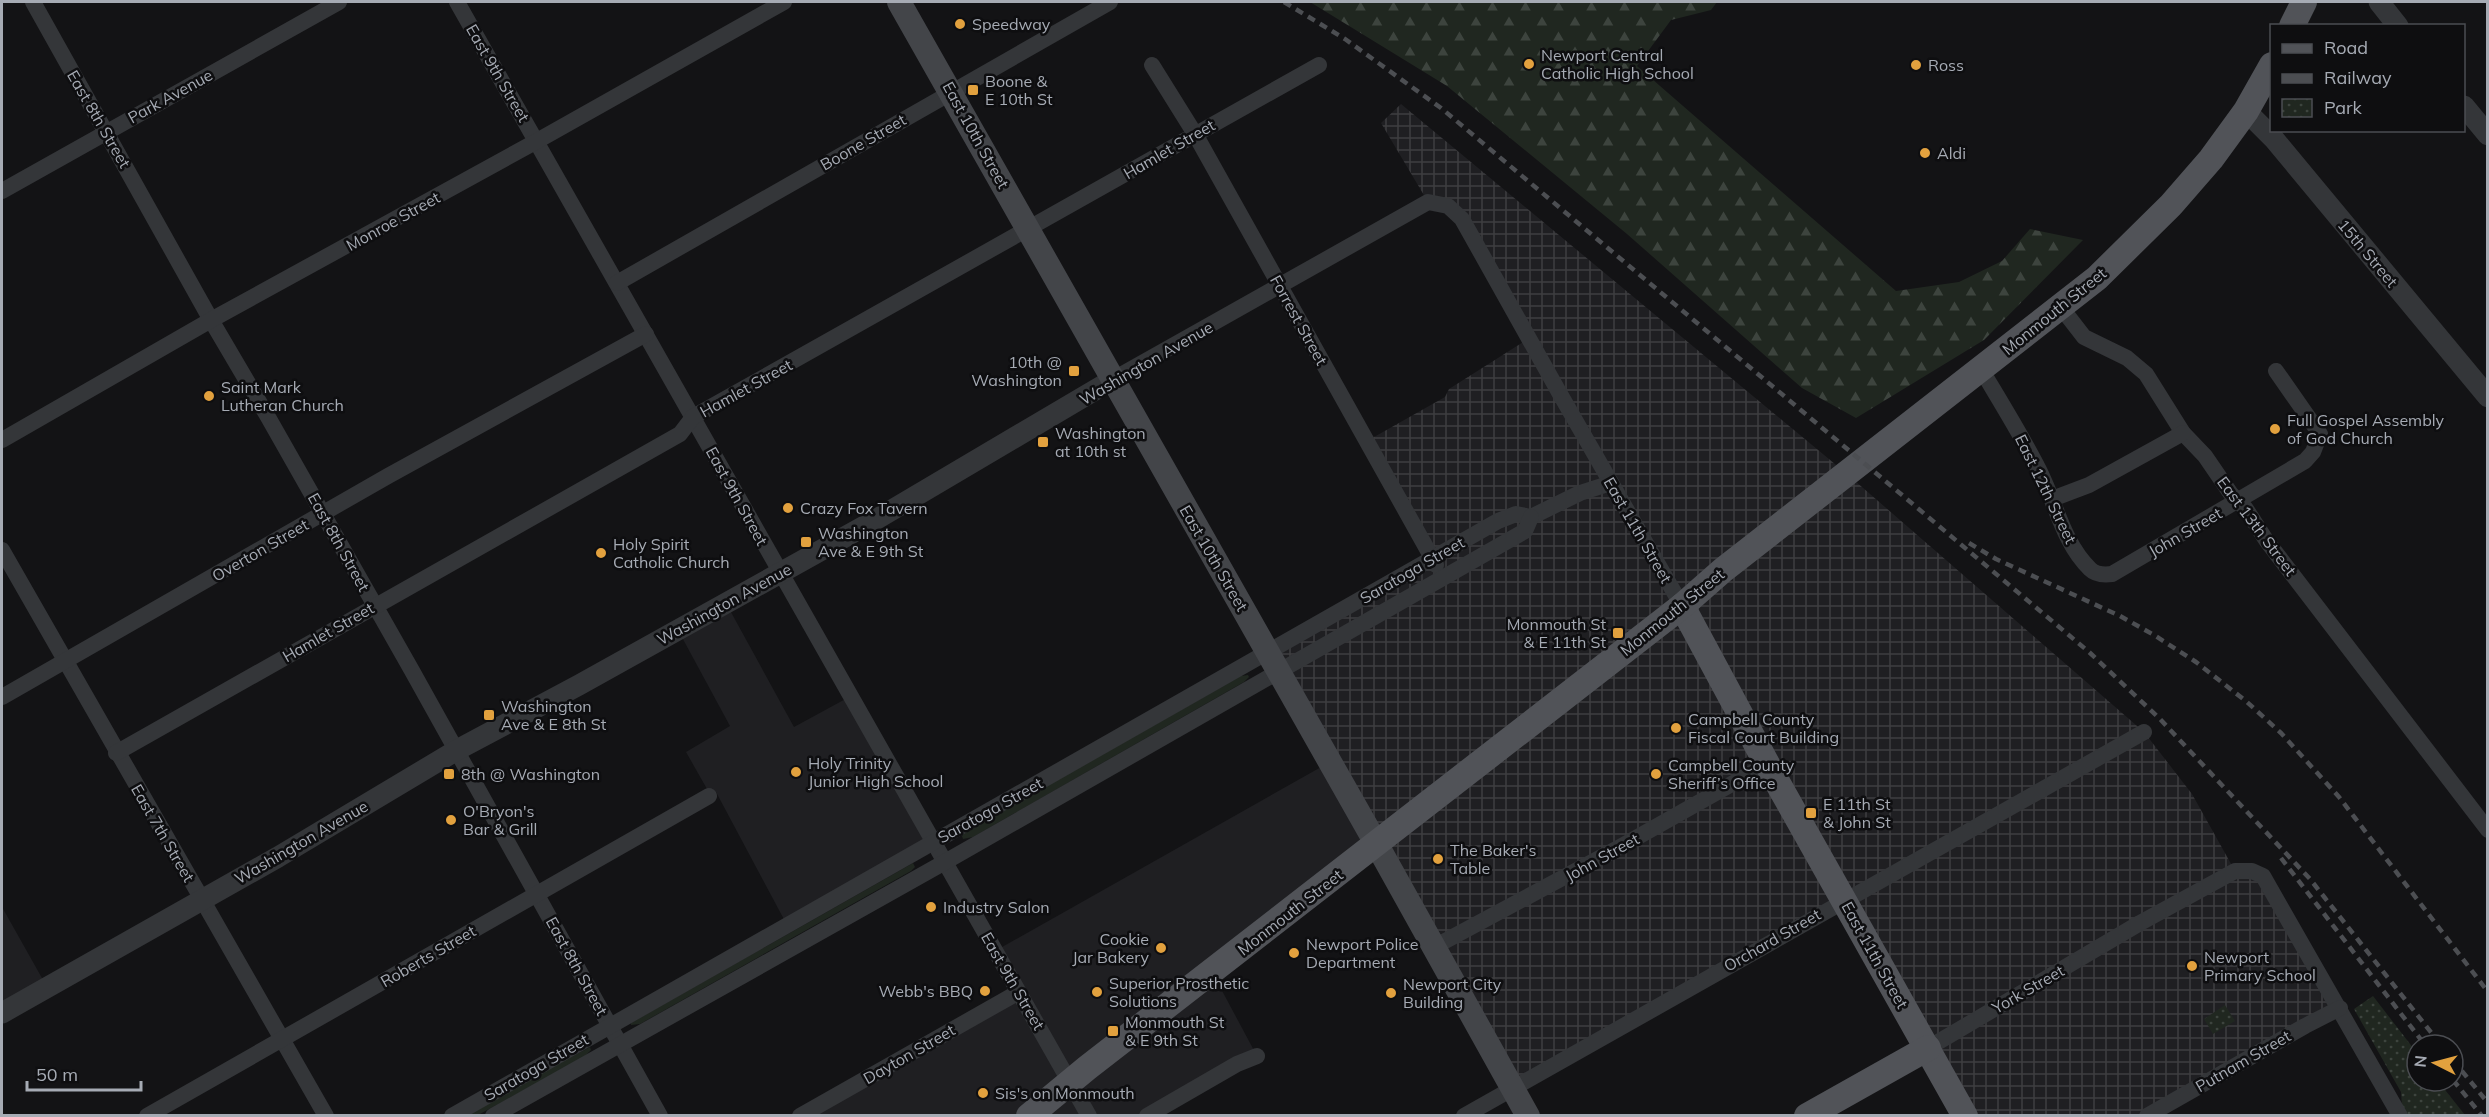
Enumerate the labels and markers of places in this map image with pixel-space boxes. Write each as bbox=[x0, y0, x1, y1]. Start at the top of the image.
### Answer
place label: Speedway bbox=[972, 14, 1051, 34]
marker: Speedway bbox=[953, 17, 967, 31]
place label: Newport Central Catholic High School bbox=[1541, 45, 1694, 83]
place label: Ross bbox=[1928, 55, 1964, 75]
marker: Newport Central Catholic High School bbox=[1522, 57, 1536, 71]
marker: Ross bbox=[1909, 58, 1923, 72]
place label: Boone & E 10th St bbox=[985, 71, 1053, 109]
marker: Boone & E 10th St bbox=[966, 83, 980, 97]
place label: Aldi bbox=[1937, 143, 1966, 163]
marker: Aldi bbox=[1918, 146, 1932, 160]
place label: 10th @ Washington bbox=[971, 352, 1062, 390]
marker: 10th @ Washington bbox=[1067, 364, 1081, 378]
place label: Saint Mark Lutheran Church bbox=[221, 377, 344, 415]
marker: Saint Mark Lutheran Church bbox=[202, 389, 216, 403]
place label: Full Gospel Assembly of God Church bbox=[2287, 410, 2445, 448]
marker: Full Gospel Assembly of God Church bbox=[2268, 422, 2282, 436]
place label: Washington at 10th st bbox=[1055, 423, 1146, 461]
marker: Washington at 10th st bbox=[1036, 435, 1050, 449]
place label: Crazy Fox Tavern bbox=[800, 498, 928, 518]
marker: Crazy Fox Tavern bbox=[781, 501, 795, 515]
place label: Washington Ave & E 9th St bbox=[818, 523, 924, 561]
place label: Holy Spirit Catholic Church bbox=[613, 534, 730, 572]
marker: Washington Ave & E 9th St bbox=[799, 535, 813, 549]
marker: Holy Spirit Catholic Church bbox=[594, 546, 608, 560]
place label: Monmouth St & E 11th St bbox=[1507, 614, 1606, 652]
marker: Monmouth St & E 11th St bbox=[1611, 626, 1625, 640]
place label: Washington Ave & E 8th St bbox=[501, 696, 607, 734]
marker: Washington Ave & E 8th St bbox=[482, 708, 496, 722]
place label: Campbell County Fiscal Court Building bbox=[1688, 709, 1839, 747]
marker: Campbell County Fiscal Court Building bbox=[1669, 721, 1683, 735]
place label: Holy Trinity Junior High School bbox=[808, 753, 943, 791]
place label: Campbell County Sheriff’s Office bbox=[1668, 755, 1795, 793]
place label: 8th @ Washington bbox=[461, 764, 600, 784]
marker: Holy Trinity Junior High School bbox=[789, 765, 803, 779]
marker: 8th @ Washington bbox=[442, 767, 456, 781]
marker: Campbell County Sheriff’s Office bbox=[1649, 767, 1663, 781]
place label: E 11th St & John St bbox=[1823, 794, 1891, 832]
place label: O'Bryon's Bar & Grill bbox=[463, 801, 537, 839]
marker: E 11th St & John St bbox=[1804, 806, 1818, 820]
marker: O'Bryon's Bar & Grill bbox=[444, 813, 458, 827]
place label: The Baker's Table bbox=[1450, 840, 1536, 878]
marker: The Baker's Table bbox=[1431, 852, 1445, 866]
place label: Industry Salon bbox=[943, 897, 1050, 917]
marker: Industry Salon bbox=[924, 900, 938, 914]
place label: Cookie Jar Bakery bbox=[1072, 929, 1149, 967]
place label: Newport Police Department bbox=[1306, 934, 1418, 972]
marker: Cookie Jar Bakery bbox=[1154, 941, 1168, 955]
marker: Newport Police Department bbox=[1287, 946, 1301, 960]
place label: Newport Primary School bbox=[2204, 947, 2316, 985]
marker: Newport Primary School bbox=[2185, 959, 2199, 973]
place label: Superior Prosthetic Solutions bbox=[1109, 973, 1249, 1011]
place label: Newport City Building bbox=[1403, 974, 1502, 1012]
place label: Webb's BBQ bbox=[878, 981, 973, 1001]
marker: Webb's BBQ bbox=[978, 984, 992, 998]
marker: Superior Prosthetic Solutions bbox=[1090, 985, 1104, 999]
marker: Newport City Building bbox=[1384, 986, 1398, 1000]
place label: Monmouth St & E 9th St bbox=[1125, 1012, 1225, 1050]
marker: Monmouth St & E 9th St bbox=[1106, 1024, 1120, 1038]
place label: Sis's on Monmouth bbox=[995, 1083, 1135, 1103]
marker: Sis's on Monmouth bbox=[976, 1086, 990, 1100]

